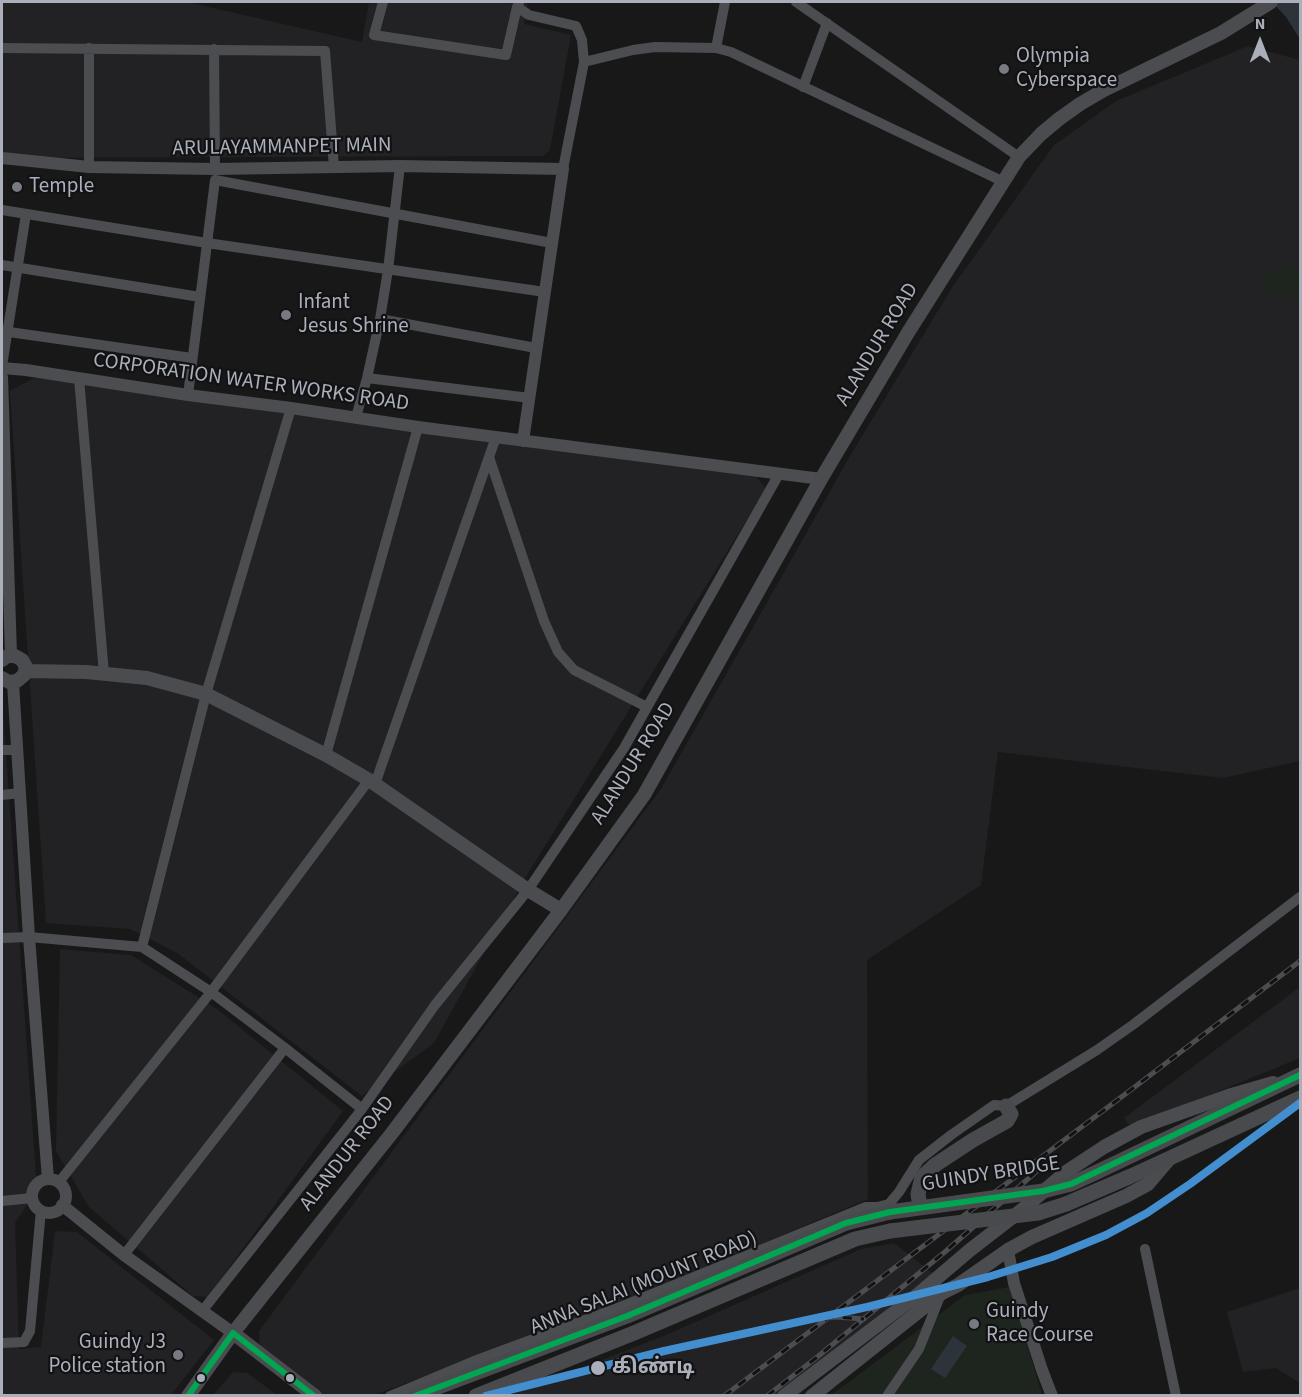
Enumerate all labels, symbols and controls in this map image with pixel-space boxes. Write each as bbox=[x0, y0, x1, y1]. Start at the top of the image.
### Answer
north arrow bbox=[1230, 12, 1290, 72]
text: N bbox=[1255, 13, 1265, 35]
place label: Olympia Cyberspace bbox=[1016, 44, 1117, 94]
marker: Olympia Cyberspace bbox=[997, 62, 1011, 76]
street label: ARULAYAMMANPET MAIN bbox=[172, 133, 392, 163]
place label: Temple bbox=[29, 174, 94, 200]
marker: Temple bbox=[10, 180, 24, 194]
street label: ALANDUR ROAD bbox=[831, 279, 925, 411]
place label: Infant Jesus Shrine bbox=[298, 290, 409, 340]
marker: Infant Jesus Shrine bbox=[279, 308, 293, 322]
street label: CORPORATION WATER WORKS ROAD bbox=[91, 348, 411, 418]
street label: ALANDUR ROAD bbox=[586, 698, 682, 830]
street label: ALANDUR ROAD bbox=[295, 1091, 401, 1217]
street label: GUINDY BRIDGE bbox=[920, 1152, 1062, 1198]
street label: ANNA SALAI (MOUNT ROAD) bbox=[527, 1227, 761, 1341]
place label: Guindy Race Course bbox=[986, 1299, 1093, 1349]
marker: Guindy Race Course bbox=[967, 1317, 981, 1331]
place label: Guindy J3 Police station bbox=[49, 1330, 166, 1380]
marker: Guindy J3 Police station bbox=[171, 1348, 185, 1362]
place label: கிண்டி bbox=[612, 1355, 694, 1381]
marker: கிண்டி bbox=[589, 1359, 607, 1377]
unlabelled marker bbox=[195, 1372, 207, 1384]
unlabelled marker bbox=[284, 1372, 296, 1384]

